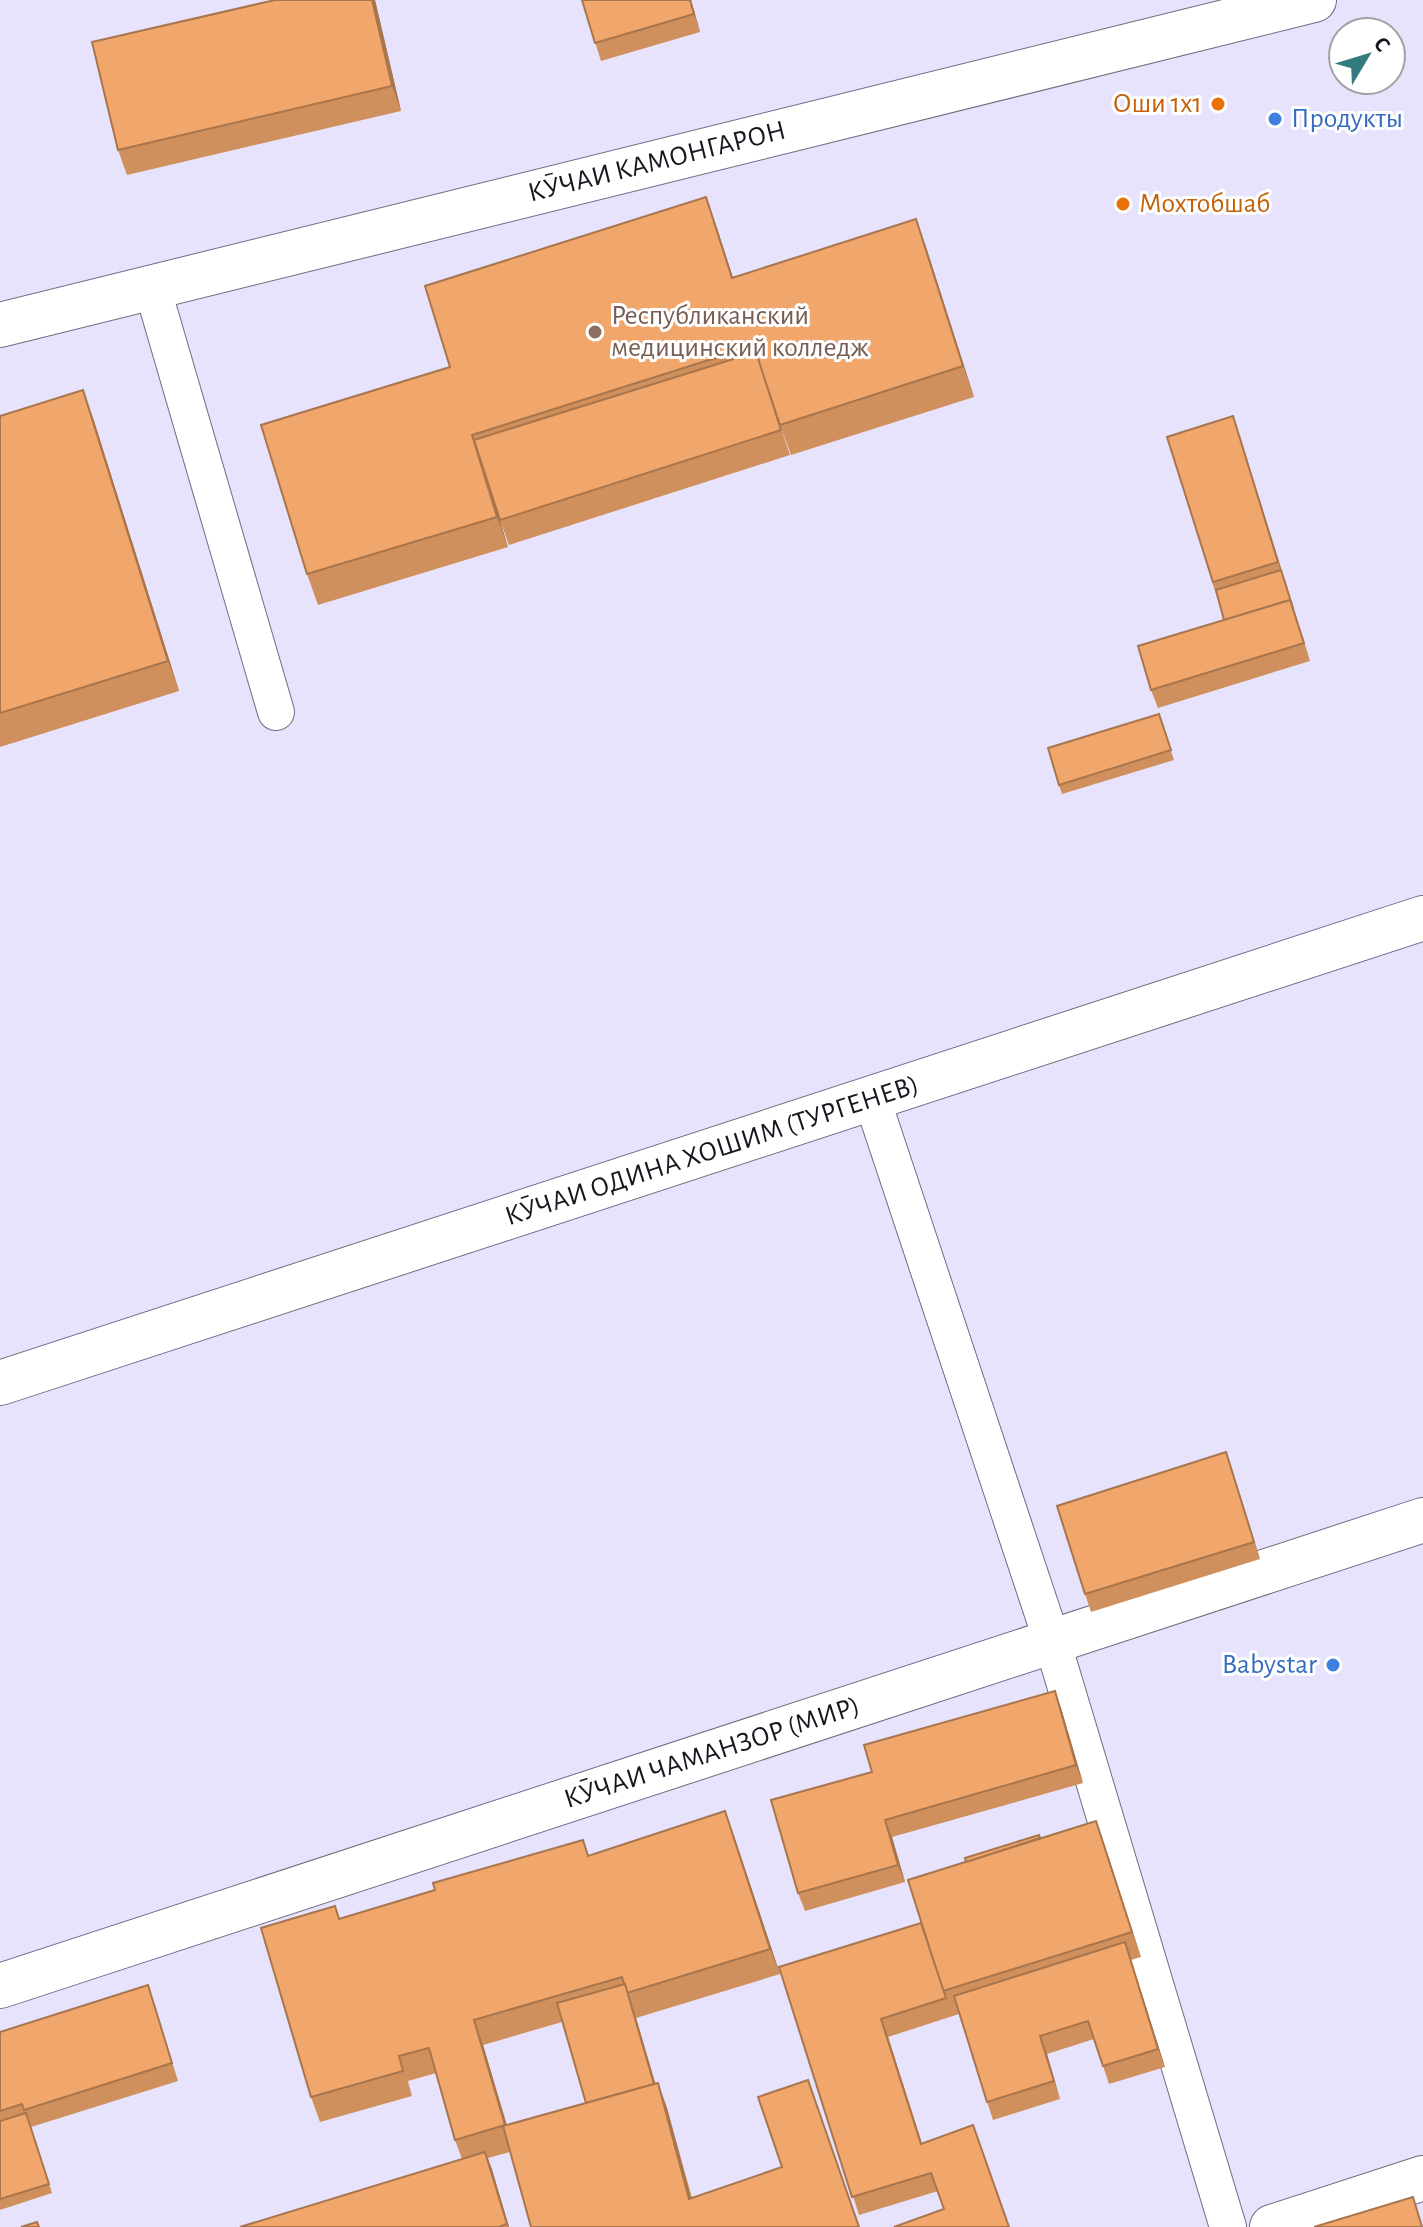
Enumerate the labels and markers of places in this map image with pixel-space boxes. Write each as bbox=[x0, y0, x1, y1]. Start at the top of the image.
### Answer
place label: Оши 1x1 bbox=[1113, 90, 1202, 118]
marker: Оши 1x1 bbox=[1209, 95, 1227, 113]
place label: Продукты bbox=[1291, 105, 1403, 133]
marker: Продукты bbox=[1266, 110, 1284, 128]
place label: Мохтобшаб bbox=[1139, 190, 1270, 218]
marker: Мохтобшаб bbox=[1114, 195, 1132, 213]
place label: Республиканский медицинский колледж bbox=[611, 302, 869, 362]
marker: Республиканский медицинский колледж bbox=[586, 323, 604, 341]
place label: Babystar bbox=[1222, 1651, 1317, 1679]
marker: Babystar bbox=[1324, 1656, 1342, 1674]

